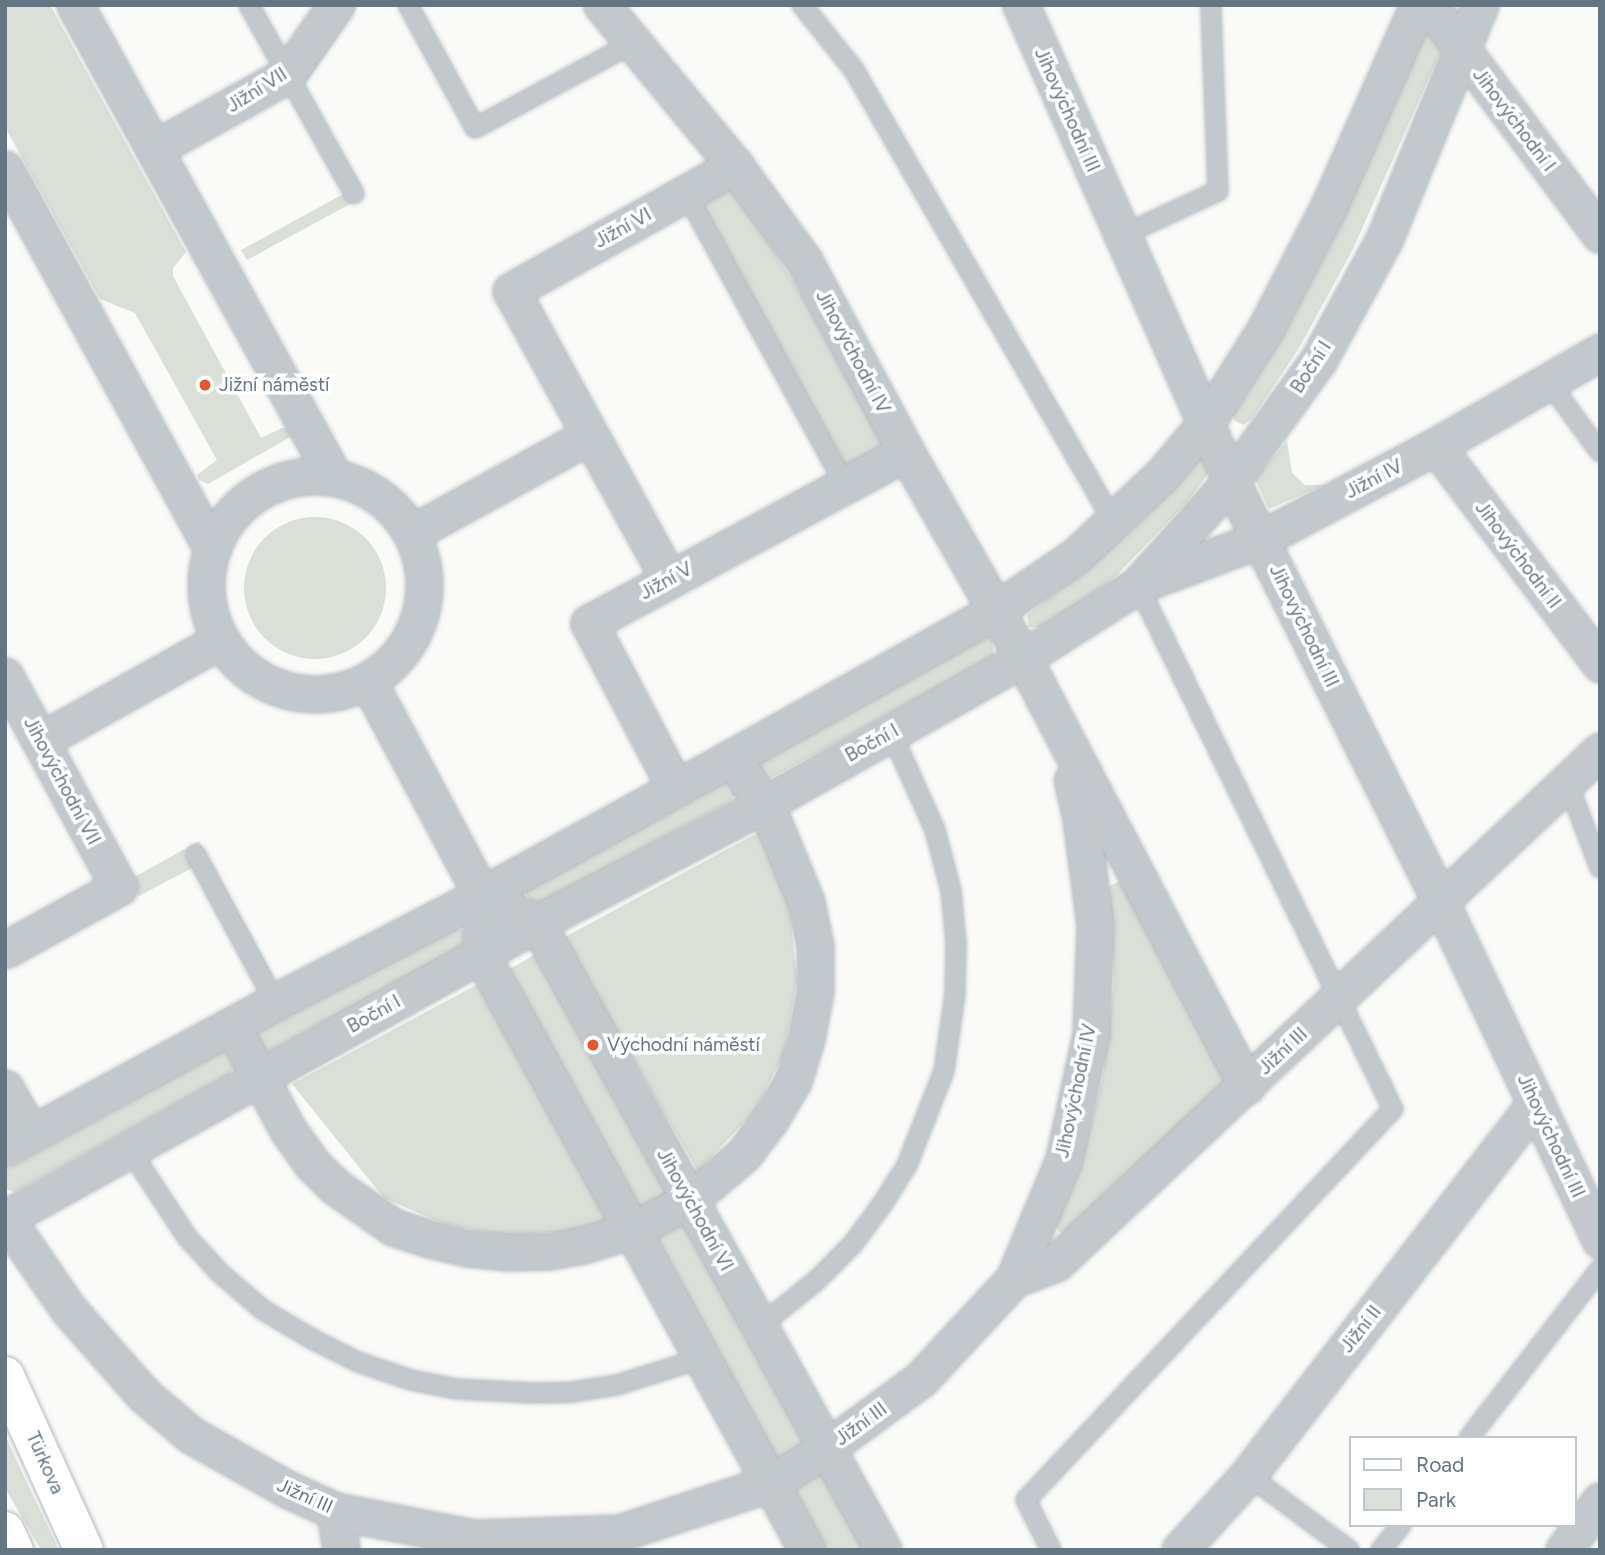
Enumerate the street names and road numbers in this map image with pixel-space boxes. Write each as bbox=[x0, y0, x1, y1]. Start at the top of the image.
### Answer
street label: Jihovýchodní III bbox=[1029, 44, 1105, 176]
street label: Jižní VII bbox=[223, 63, 291, 117]
street label: Jihovýchodní I bbox=[1468, 64, 1560, 176]
street label: Jižní VI bbox=[591, 203, 655, 253]
street label: Jihovýchodní IV bbox=[811, 286, 895, 418]
street label: Boční I bbox=[1286, 337, 1336, 397]
street label: Jižní IV bbox=[1341, 454, 1407, 504]
street label: Jihovýchodní II bbox=[1470, 497, 1566, 613]
street label: Jižní V bbox=[636, 557, 696, 605]
street label: Jihovýchodní III bbox=[1265, 561, 1343, 691]
street label: Jihovýchodní VII bbox=[19, 713, 105, 849]
street label: Boční I bbox=[841, 719, 903, 767]
street label: Boční I bbox=[343, 990, 405, 1038]
street label: Jihovýchodní IV bbox=[1051, 1022, 1101, 1160]
street label: Jižní III bbox=[1254, 1023, 1312, 1079]
street label: Jihovýchodní III bbox=[1512, 1071, 1590, 1201]
street label: Jihovýchodní VI bbox=[652, 1145, 738, 1275]
street label: Jižní II bbox=[1336, 1301, 1386, 1357]
street label: Jižní III bbox=[831, 1398, 891, 1450]
street label: Türkova bbox=[21, 1428, 69, 1498]
street label: Jižní III bbox=[274, 1474, 336, 1518]

